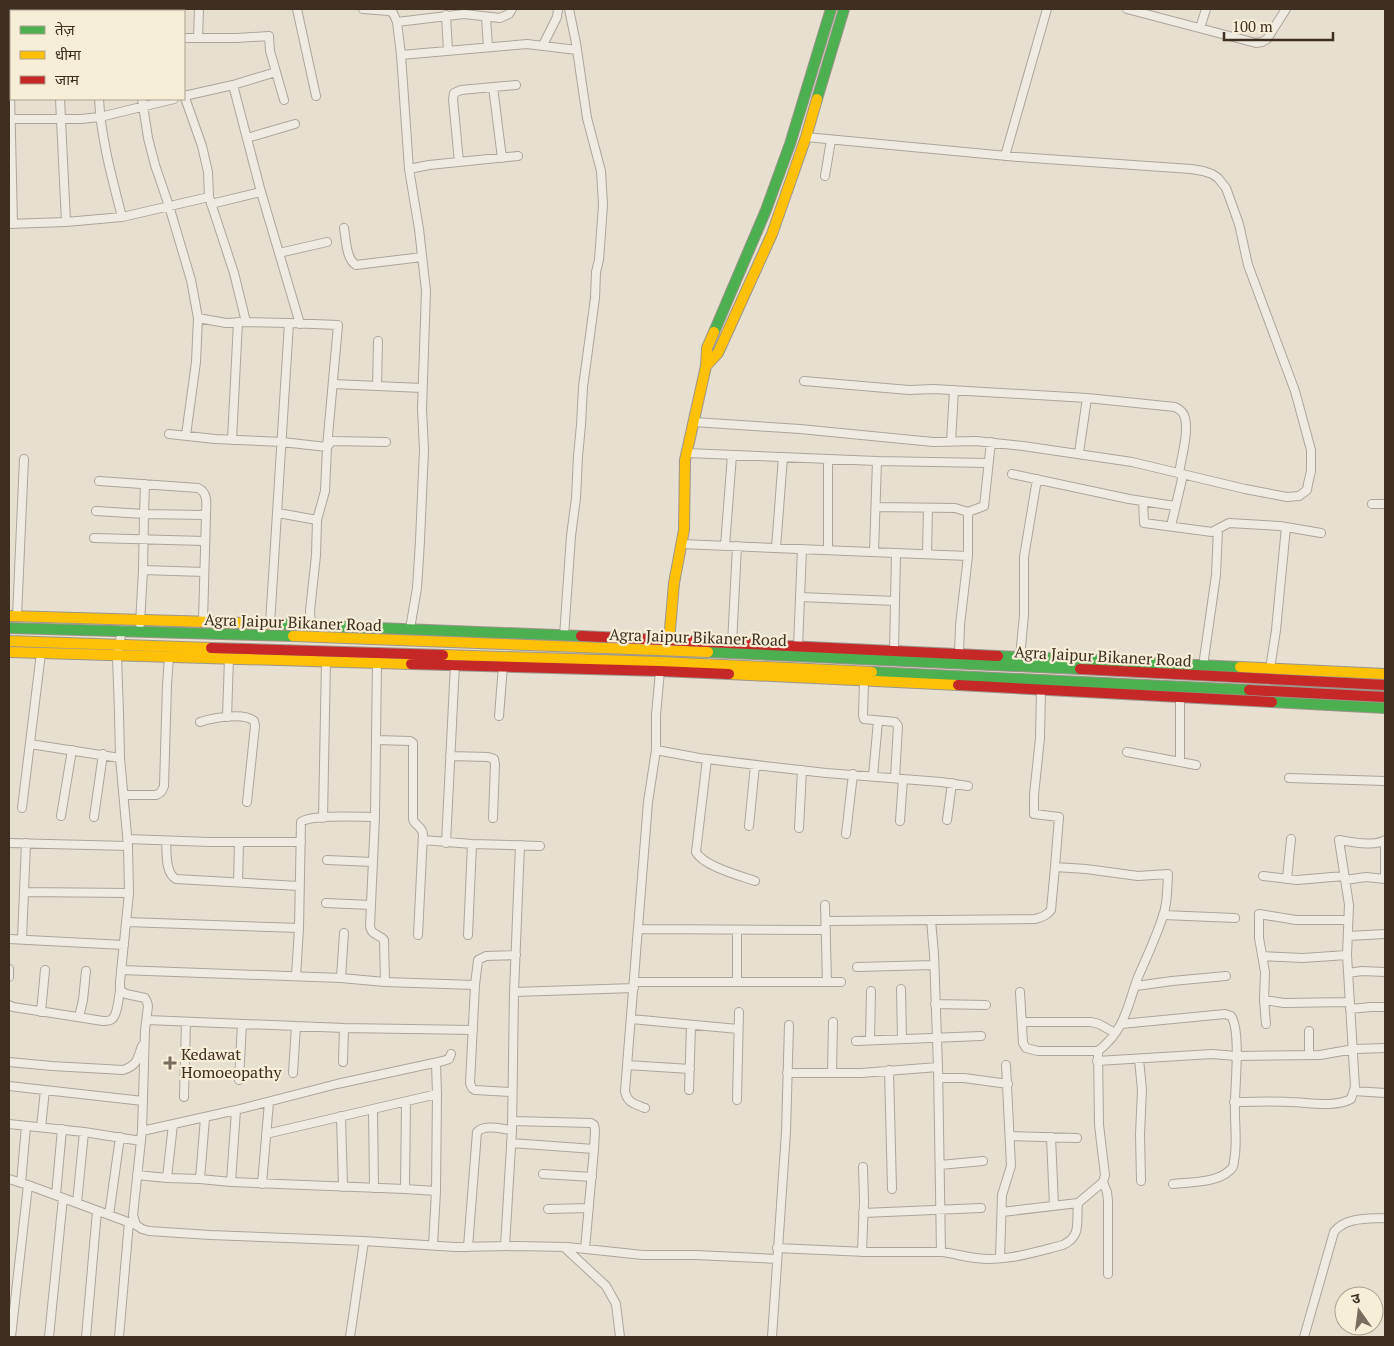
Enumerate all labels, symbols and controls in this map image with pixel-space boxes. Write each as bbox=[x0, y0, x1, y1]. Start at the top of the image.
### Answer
legend bbox=[10, 10, 185, 100]
scale bar bbox=[1224, 10, 1333, 42]
text: 100 m bbox=[1232, 16, 1273, 36]
text: तेज़ bbox=[55, 19, 76, 39]
text: धीमा bbox=[55, 44, 82, 64]
text: जाम bbox=[55, 69, 80, 89]
street label: Agra Jaipur Bikaner Road bbox=[204, 608, 382, 636]
street label: Agra Jaipur Bikaner Road bbox=[609, 623, 787, 651]
street label: Agra Jaipur Bikaner Road bbox=[1014, 640, 1192, 672]
place label: Kedawat Homoeopathy bbox=[181, 1043, 283, 1083]
marker: Kedawat Homoeopathy bbox=[163, 1056, 177, 1070]
north arrow bbox=[1334, 1286, 1384, 1336]
text: उ bbox=[1349, 1287, 1363, 1308]

